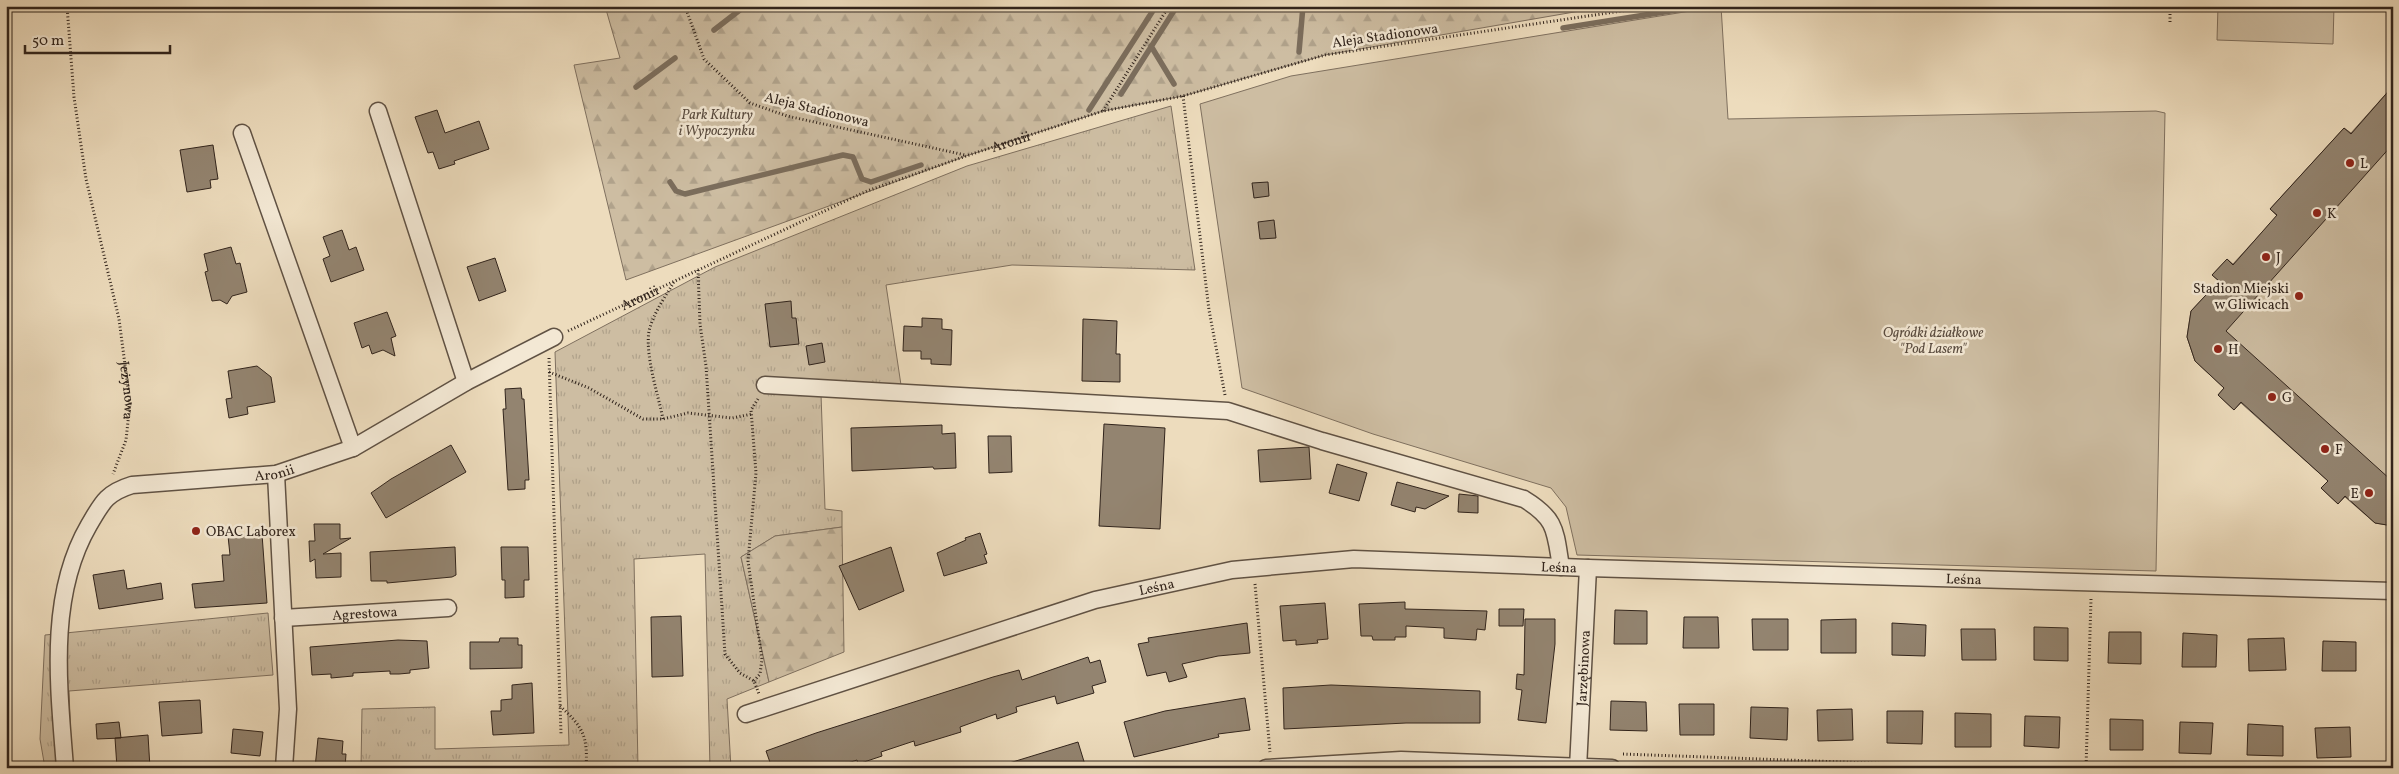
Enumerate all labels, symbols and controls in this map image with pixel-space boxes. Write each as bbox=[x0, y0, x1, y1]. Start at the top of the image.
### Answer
street label: Aleja Stadionowa bbox=[1331, 20, 1440, 53]
scale bar bbox=[25, 22, 170, 54]
text: 50 m bbox=[32, 31, 64, 52]
street label: Aleja Stadionowa bbox=[762, 88, 871, 133]
park label: Park Kultury i Wypoczynku bbox=[679, 106, 755, 141]
street label: Aronii bbox=[989, 128, 1033, 158]
place label: L bbox=[2360, 155, 2368, 174]
marker: L bbox=[2344, 157, 2356, 169]
place label: K bbox=[2327, 205, 2337, 224]
marker: K bbox=[2311, 207, 2323, 219]
place label: J bbox=[2276, 249, 2281, 268]
marker: J bbox=[2260, 251, 2272, 263]
place label: Stadion Miejski w Gliwicach bbox=[2193, 280, 2289, 315]
street label: Aronii bbox=[618, 282, 662, 316]
marker: Stadion Miejski w Gliwicach bbox=[2293, 290, 2305, 302]
park label: Ogródki działkowe "Pod Lasem" bbox=[1883, 324, 1983, 359]
place label: H bbox=[2228, 341, 2239, 360]
marker: H bbox=[2212, 343, 2224, 355]
street label: Jeżynowa bbox=[114, 360, 138, 421]
place label: G bbox=[2282, 389, 2292, 408]
marker: G bbox=[2266, 391, 2278, 403]
place label: F bbox=[2335, 441, 2343, 460]
marker: F bbox=[2319, 443, 2331, 455]
street label: Aronii bbox=[254, 460, 297, 487]
place label: E bbox=[2351, 485, 2359, 504]
marker: E bbox=[2363, 487, 2375, 499]
place label: OBAC Laborex bbox=[206, 523, 296, 542]
marker: OBAC Laborex bbox=[190, 525, 202, 537]
street label: Leśna bbox=[1541, 558, 1577, 579]
street label: Leśna bbox=[1946, 570, 1982, 590]
street label: Leśna bbox=[1137, 575, 1176, 601]
street label: Agrestowa bbox=[332, 603, 398, 626]
street label: Jarzębinowa bbox=[1573, 629, 1596, 707]

